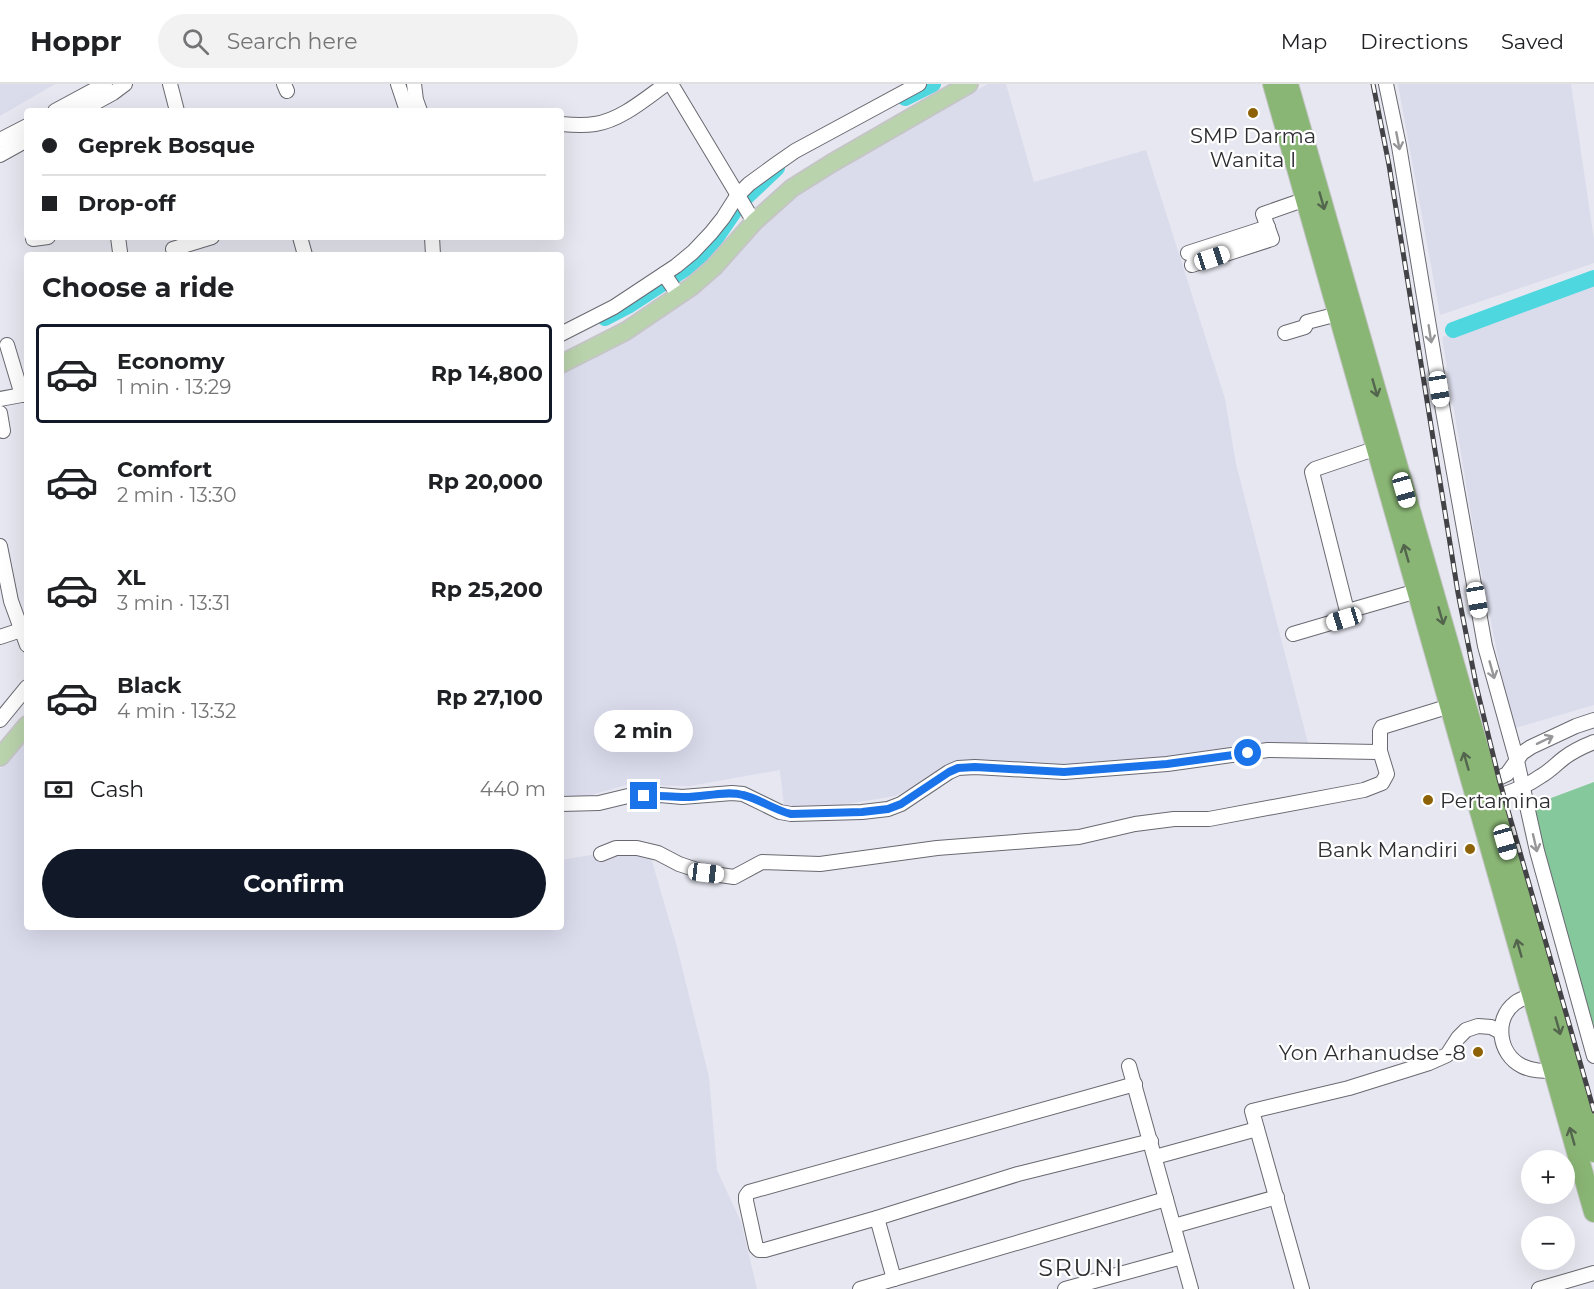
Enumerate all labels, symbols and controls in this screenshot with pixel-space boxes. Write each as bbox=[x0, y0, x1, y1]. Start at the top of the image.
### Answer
search box bbox=[158, 14, 578, 68]
text: Hoppr bbox=[30, 24, 122, 58]
icon: search bbox=[179, 25, 212, 58]
text: Search here bbox=[227, 28, 358, 55]
text: Map bbox=[1281, 29, 1327, 54]
text: Directions bbox=[1360, 29, 1468, 54]
text: Saved bbox=[1501, 29, 1564, 54]
marker: SMP Darma Wanita I bbox=[1246, 106, 1260, 120]
place label: SMP Darma Wanita I bbox=[1190, 123, 1316, 172]
one-way arrow bbox=[1393, 131, 1404, 151]
text: Geprek Bosque bbox=[78, 132, 255, 159]
text: Drop-off bbox=[78, 190, 176, 217]
one-way arrow bbox=[1317, 191, 1328, 210]
car bbox=[1192, 244, 1232, 272]
text: Choose a ride bbox=[42, 271, 234, 304]
one-way arrow bbox=[1425, 323, 1436, 343]
icon: car bbox=[45, 347, 99, 401]
text: Economy bbox=[117, 348, 225, 375]
text: Rp 14,800 bbox=[431, 360, 543, 387]
car bbox=[1427, 370, 1451, 408]
text: 1 min · 13:29 bbox=[117, 375, 231, 399]
one-way arrow bbox=[1370, 378, 1382, 397]
icon: car bbox=[45, 455, 99, 509]
text: Comfort bbox=[117, 456, 212, 483]
text: Rp 20,000 bbox=[428, 468, 543, 495]
car bbox=[1390, 470, 1418, 510]
text: 2 min · 13:30 bbox=[117, 483, 237, 507]
one-way arrow bbox=[1400, 544, 1412, 563]
icon: car bbox=[45, 563, 99, 617]
text: XL bbox=[117, 564, 146, 591]
text: Rp 25,200 bbox=[431, 576, 543, 603]
car bbox=[1465, 581, 1489, 619]
text: 3 min · 13:31 bbox=[117, 591, 230, 615]
car bbox=[1324, 605, 1364, 633]
one-way arrow bbox=[1435, 606, 1447, 625]
one-way arrow bbox=[1487, 660, 1498, 679]
icon: car bbox=[45, 671, 99, 725]
text: Black bbox=[117, 672, 181, 699]
text: Rp 27,100 bbox=[436, 684, 543, 711]
text: 4 min · 13:32 bbox=[117, 699, 236, 723]
callout: 2 min bbox=[594, 709, 694, 751]
text: 2 min bbox=[614, 719, 673, 743]
one-way arrow bbox=[1536, 733, 1554, 745]
route start bbox=[1234, 739, 1261, 766]
one-way arrow bbox=[1459, 751, 1471, 770]
icon: cash bbox=[42, 773, 75, 806]
text: Cash bbox=[90, 776, 144, 803]
text: 440 m bbox=[480, 777, 546, 801]
route end bbox=[630, 782, 657, 809]
place label: Pertamina bbox=[1440, 788, 1551, 813]
marker: Pertamina bbox=[1421, 793, 1435, 807]
car bbox=[1491, 822, 1519, 862]
one-way arrow bbox=[1529, 833, 1541, 852]
place label: Bank Mandiri bbox=[1317, 837, 1458, 862]
marker: Bank Mandiri bbox=[1463, 842, 1477, 856]
button: Confirm bbox=[42, 849, 546, 918]
car bbox=[687, 862, 725, 884]
one-way arrow bbox=[1513, 939, 1524, 958]
one-way arrow bbox=[1553, 1016, 1564, 1035]
place label: Yon Arhanudse -8 bbox=[1279, 1040, 1466, 1065]
marker: Yon Arhanudse -8 bbox=[1471, 1045, 1485, 1059]
one-way arrow bbox=[1566, 1127, 1577, 1146]
map controls bbox=[1521, 1150, 1575, 1270]
button: + bbox=[1521, 1150, 1575, 1204]
button: − bbox=[1521, 1216, 1575, 1270]
district label: SRUNI bbox=[1038, 1253, 1124, 1282]

